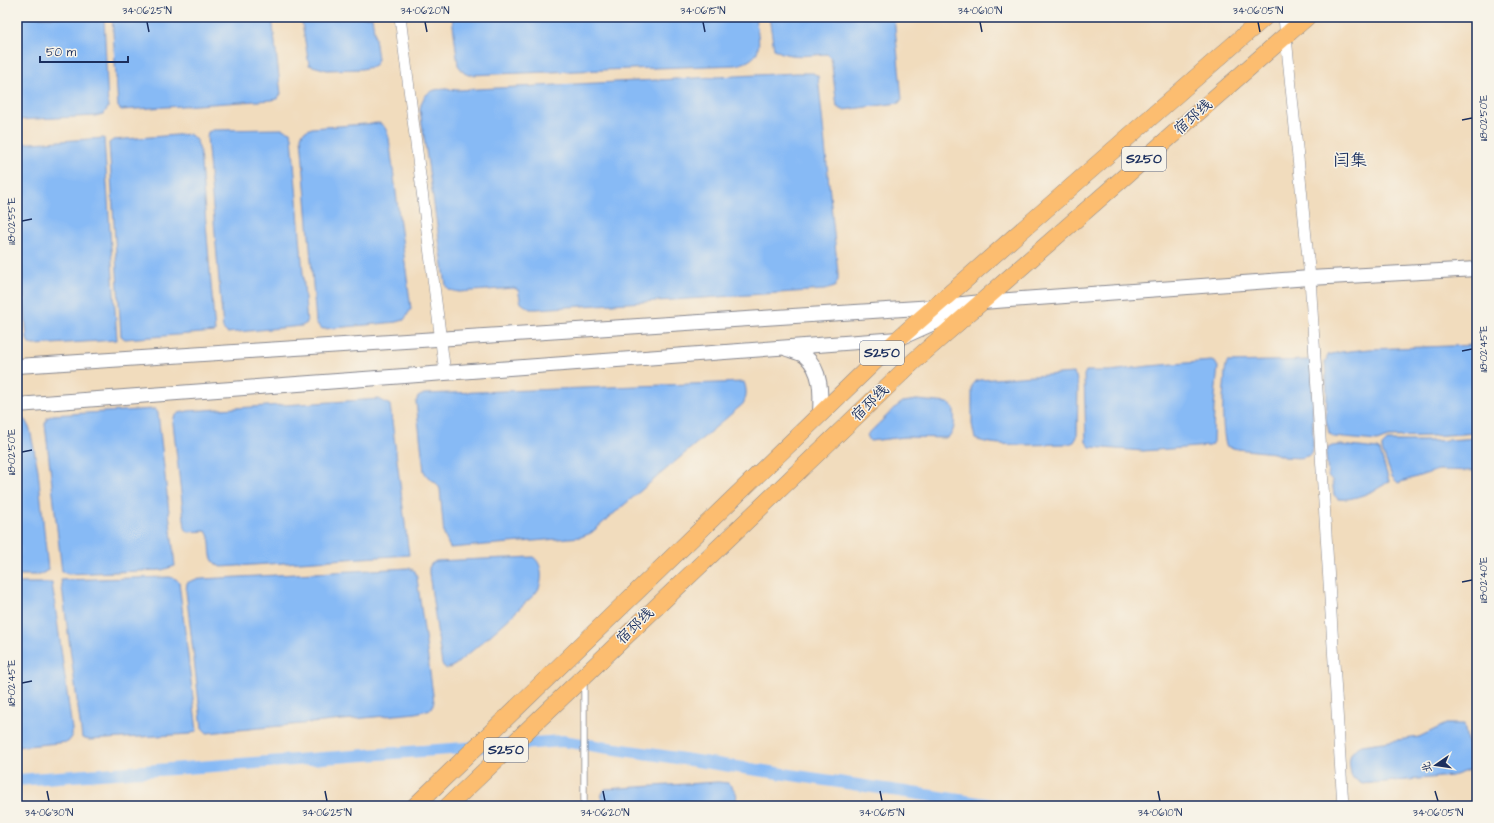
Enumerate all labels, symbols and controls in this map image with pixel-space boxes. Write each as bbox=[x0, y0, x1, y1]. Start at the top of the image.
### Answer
text: 34°06'25"N bbox=[122, 4, 172, 18]
text: 34°06'20"N bbox=[401, 4, 449, 18]
text: 34°06'15"N bbox=[680, 4, 726, 18]
text: 34°06'10"N bbox=[958, 4, 1002, 18]
text: 34°06'05"N bbox=[1233, 4, 1283, 18]
scale bar bbox=[40, 38, 128, 64]
text: 50 m bbox=[46, 44, 77, 61]
street label: 宿邳线 bbox=[1169, 94, 1217, 140]
text: 118°02'50"E bbox=[1477, 95, 1491, 141]
road number: S250 bbox=[1122, 147, 1166, 171]
district label: 闫集 bbox=[1333, 149, 1367, 173]
text: 118°02'55"E bbox=[5, 197, 19, 245]
text: 118°02'45"E bbox=[1477, 325, 1491, 373]
road number: S250 bbox=[860, 341, 904, 365]
street label: 宿邳线 bbox=[847, 380, 893, 426]
text: 118°02'50"E bbox=[5, 429, 19, 475]
text: 118°02'40"E bbox=[1477, 557, 1491, 603]
street label: 宿邳线 bbox=[612, 603, 658, 649]
text: 118°02'45"E bbox=[5, 659, 19, 707]
road number: S250 bbox=[484, 738, 528, 762]
north arrow bbox=[1416, 745, 1456, 785]
text: 北 bbox=[1418, 760, 1435, 774]
text: 34°06'30"N bbox=[25, 806, 73, 820]
text: 34°06'25"N bbox=[302, 806, 352, 820]
text: 34°06'20"N bbox=[581, 806, 629, 820]
text: 34°06'15"N bbox=[859, 806, 905, 820]
text: 34°06'10"N bbox=[1138, 806, 1182, 820]
text: 34°06'05"N bbox=[1413, 806, 1463, 820]

